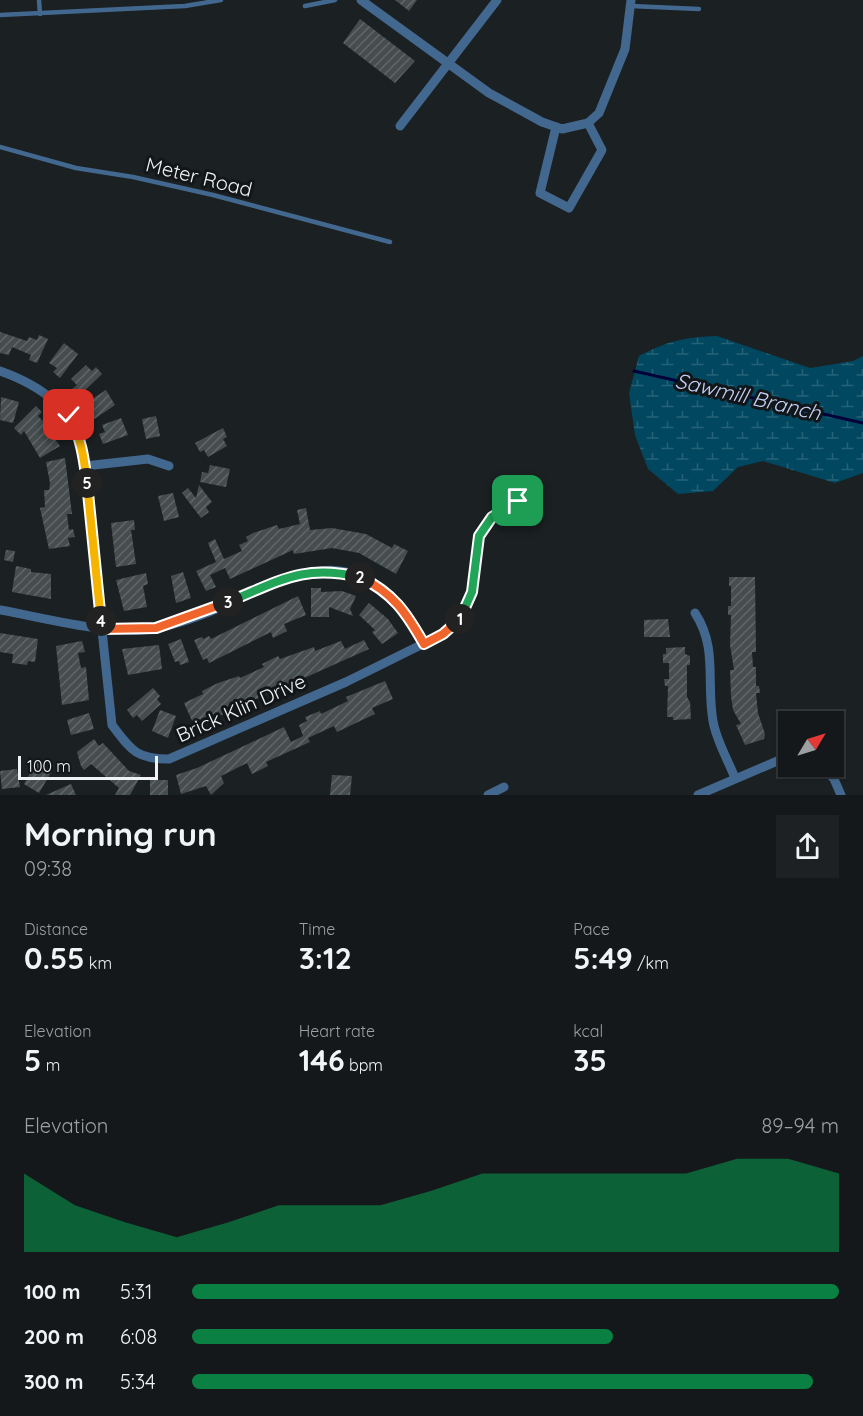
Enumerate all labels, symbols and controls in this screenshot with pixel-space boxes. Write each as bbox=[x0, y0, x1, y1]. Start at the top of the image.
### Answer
street label: Meter Road bbox=[143, 151, 255, 202]
water label: Sawmill Branch bbox=[673, 367, 824, 426]
pin bbox=[43, 389, 94, 440]
icon: check bbox=[52, 398, 85, 431]
pin: 5 bbox=[72, 468, 102, 498]
text: 5 bbox=[82, 473, 92, 493]
pin bbox=[492, 475, 543, 526]
icon: arrive bbox=[501, 484, 534, 517]
pin: 2 bbox=[345, 562, 375, 592]
text: 2 bbox=[355, 567, 365, 587]
pin: 3 bbox=[213, 587, 243, 617]
text: 3 bbox=[224, 592, 232, 612]
pin: 1 bbox=[445, 604, 475, 634]
pin: 4 bbox=[86, 606, 116, 636]
text: 1 bbox=[457, 609, 463, 629]
text: 4 bbox=[96, 611, 106, 631]
street label: Brick Klin Drive bbox=[172, 668, 309, 747]
north arrow bbox=[778, 711, 844, 777]
map controls bbox=[778, 711, 844, 777]
scale bar bbox=[18, 753, 158, 780]
text: 100 m bbox=[27, 756, 71, 776]
text: Morning run bbox=[24, 813, 217, 854]
button: share bbox=[776, 815, 839, 878]
text: 09:38 bbox=[24, 856, 72, 881]
text: Distance bbox=[24, 919, 88, 939]
text: Time bbox=[299, 919, 335, 939]
text: Pace bbox=[573, 919, 610, 939]
text: 0.55 bbox=[24, 939, 84, 977]
text: 3:12 bbox=[299, 939, 352, 977]
text: 5:49 bbox=[573, 939, 633, 977]
text: km bbox=[84, 953, 112, 973]
text: /km bbox=[633, 953, 669, 973]
text: Elevation bbox=[24, 1021, 91, 1041]
text: Heart rate bbox=[299, 1021, 375, 1041]
text: kcal bbox=[573, 1021, 603, 1041]
text: 5 bbox=[24, 1041, 41, 1079]
text: 146 bbox=[299, 1041, 345, 1079]
text: 35 bbox=[573, 1041, 607, 1079]
text: m bbox=[41, 1055, 60, 1075]
text: bpm bbox=[345, 1055, 383, 1075]
text: Elevation bbox=[24, 1113, 108, 1138]
text: 89–94 m bbox=[761, 1113, 839, 1138]
text: 100 m bbox=[24, 1279, 80, 1304]
text: 5:31 bbox=[120, 1279, 153, 1304]
text: 200 m bbox=[24, 1324, 84, 1349]
text: 6:08 bbox=[120, 1324, 157, 1349]
text: 300 m bbox=[24, 1369, 83, 1394]
text: 5:34 bbox=[120, 1369, 156, 1394]

